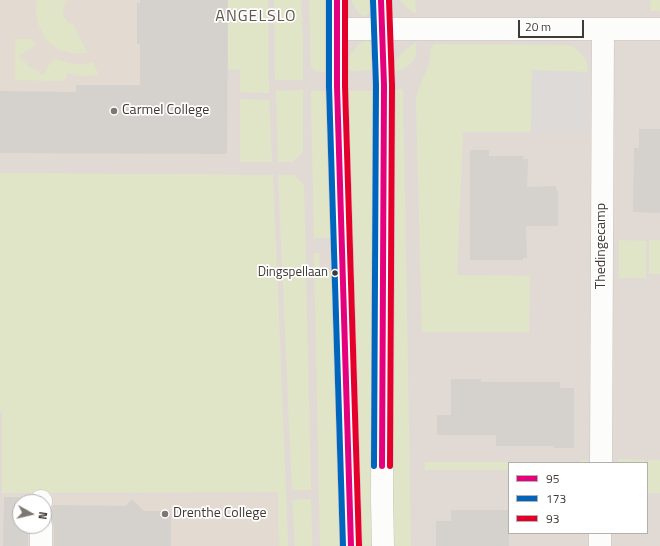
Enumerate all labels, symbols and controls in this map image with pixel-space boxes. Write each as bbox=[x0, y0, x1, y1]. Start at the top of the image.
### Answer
district label: ANGELSLO bbox=[215, 7, 297, 27]
scale bar bbox=[520, 12, 586, 38]
text: 20 m bbox=[525, 17, 551, 36]
place label: Carmel College bbox=[122, 103, 209, 119]
marker: Carmel College bbox=[109, 106, 119, 116]
street label: Thedingecamp bbox=[594, 203, 610, 289]
place label: Dingspellaan bbox=[258, 265, 328, 281]
marker: Dingspellaan bbox=[330, 268, 340, 278]
legend bbox=[508, 462, 648, 534]
text: 95 bbox=[546, 469, 559, 488]
text: 173 bbox=[546, 489, 566, 508]
north arrow bbox=[12, 494, 52, 534]
place label: Drenthe College bbox=[173, 506, 267, 522]
marker: Drenthe College bbox=[160, 509, 170, 519]
text: 93 bbox=[546, 509, 559, 528]
text: N bbox=[34, 511, 51, 520]

